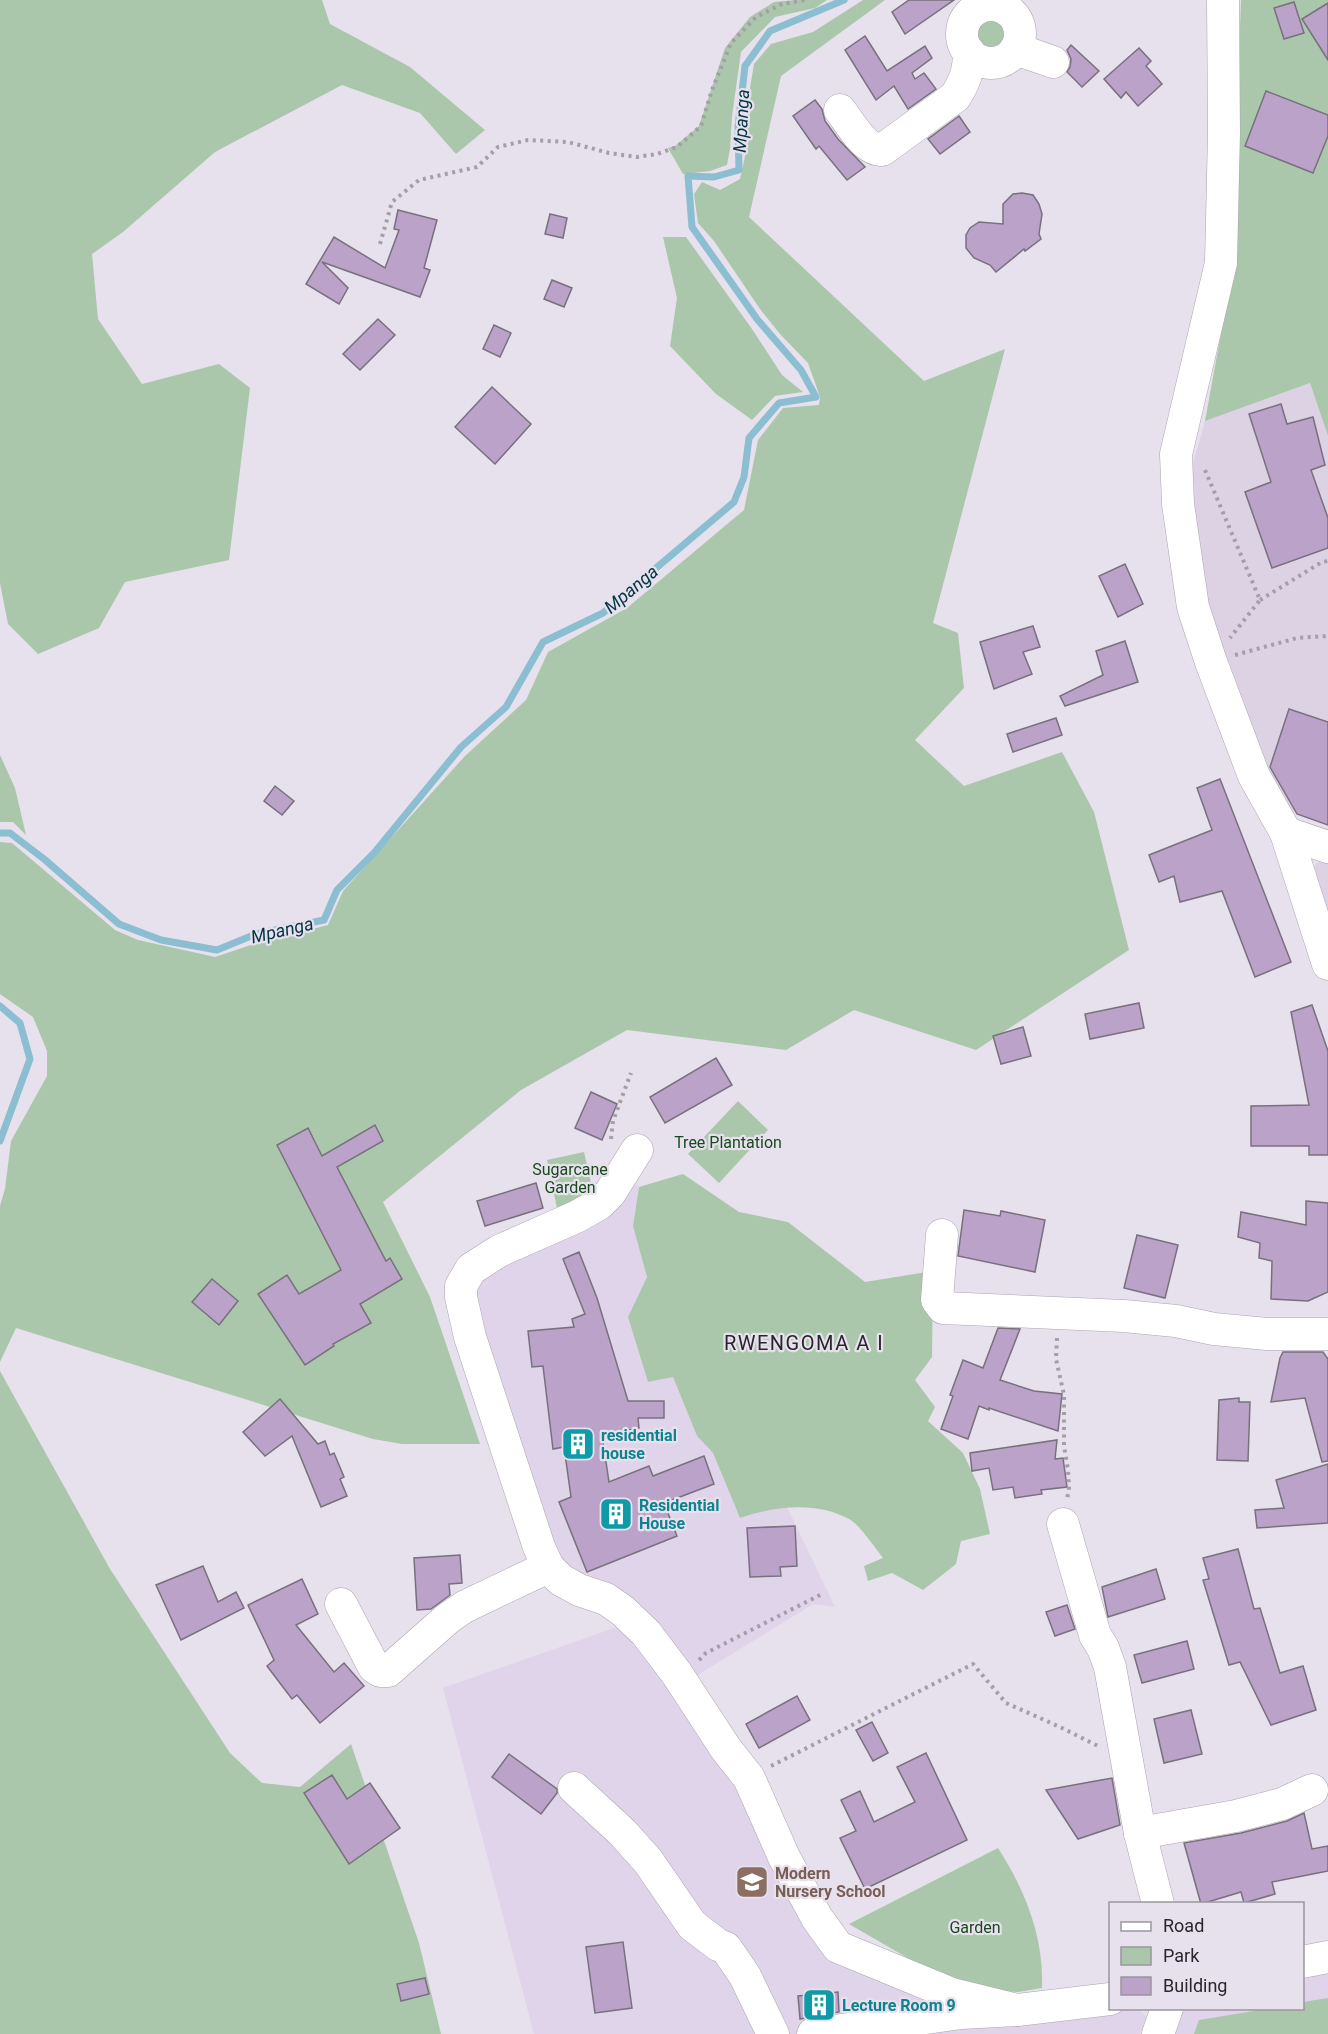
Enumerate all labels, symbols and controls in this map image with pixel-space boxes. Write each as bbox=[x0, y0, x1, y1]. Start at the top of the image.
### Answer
water label: Mpanga bbox=[729, 89, 753, 153]
water label: Mpanga bbox=[600, 561, 662, 617]
water label: Mpanga bbox=[249, 913, 315, 947]
park label: Tree Plantation bbox=[674, 1133, 782, 1152]
park label: Sugarcane Garden bbox=[532, 1160, 608, 1197]
district label: RWENGOMA A I bbox=[724, 1331, 884, 1355]
building icon: residential house bbox=[560, 1426, 596, 1462]
place label: residential house bbox=[601, 1426, 677, 1463]
building icon: Residential House bbox=[598, 1496, 634, 1532]
place label: Residential House bbox=[639, 1496, 719, 1533]
school or university icon: Modern Nursery School bbox=[734, 1864, 770, 1900]
place label: Modern Nursery School bbox=[775, 1864, 885, 1901]
legend bbox=[1109, 1902, 1304, 2010]
text: Road bbox=[1163, 1915, 1204, 1936]
park label: Garden bbox=[949, 1918, 1001, 1937]
text: Park bbox=[1163, 1945, 1200, 1966]
text: Building bbox=[1163, 1975, 1227, 1996]
building icon: Lecture Room 9 bbox=[801, 1987, 837, 2023]
place label: Lecture Room 9 bbox=[842, 1996, 956, 2015]

